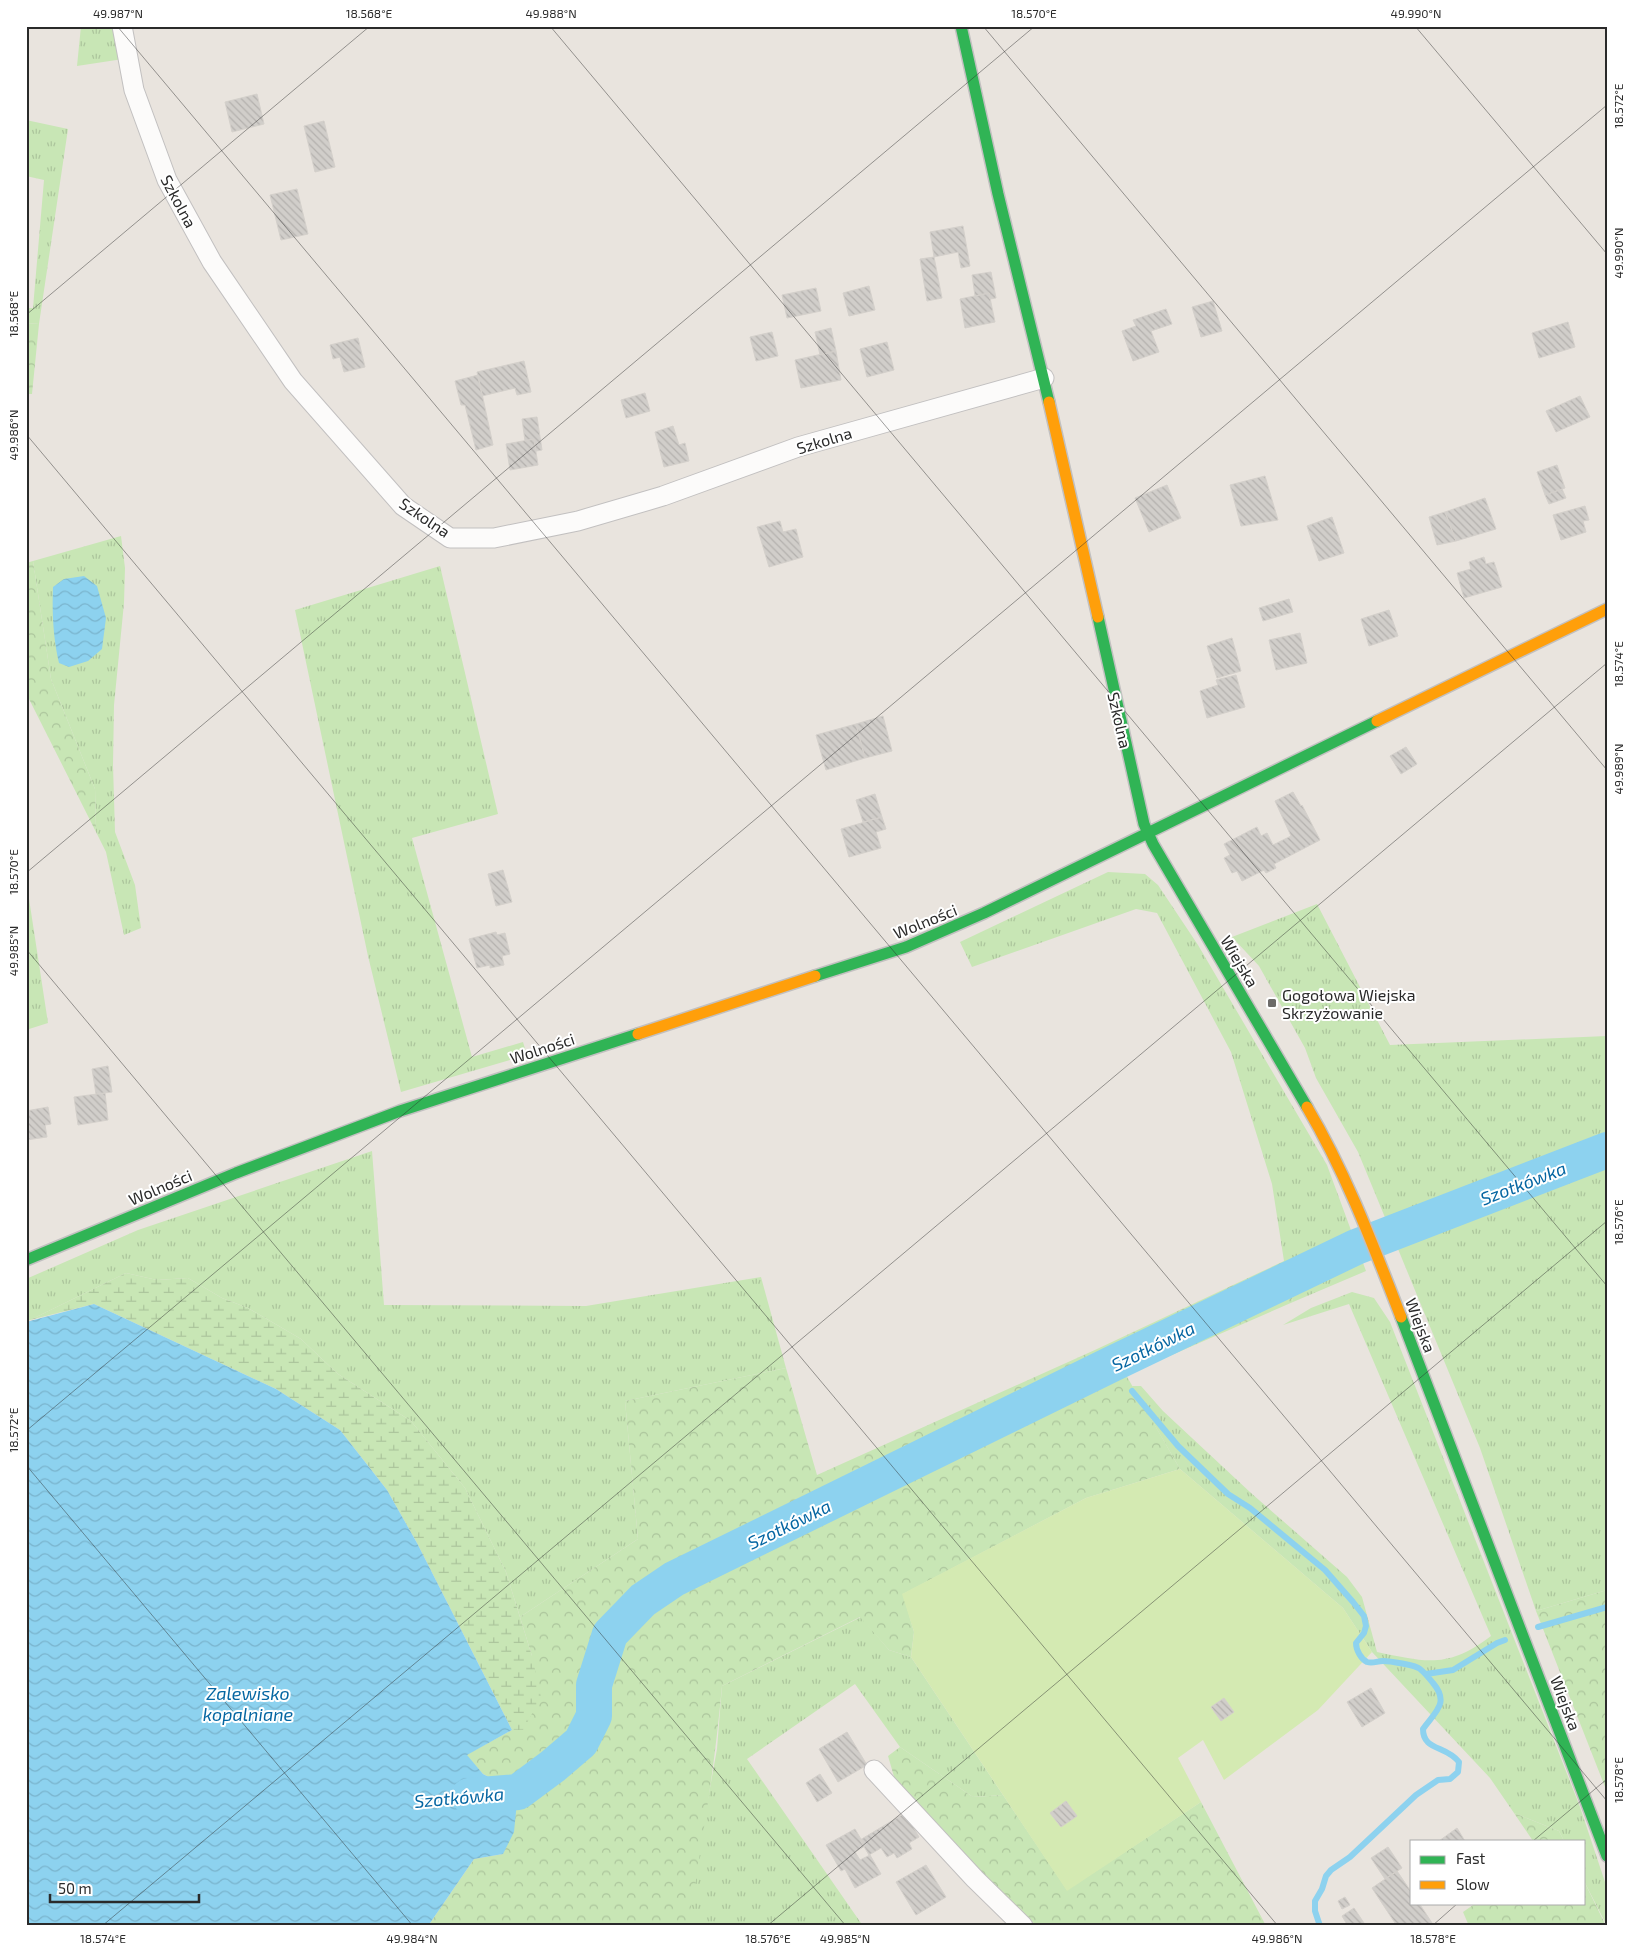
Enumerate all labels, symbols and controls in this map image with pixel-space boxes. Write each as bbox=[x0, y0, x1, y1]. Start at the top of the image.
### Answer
text: 49.987°N bbox=[93, 6, 143, 20]
text: 18.568°E bbox=[346, 6, 393, 20]
text: 49.988°N bbox=[525, 6, 577, 20]
text: 18.570°E bbox=[1011, 6, 1057, 20]
text: 49.990°N bbox=[1391, 6, 1441, 20]
text: 18.572°E bbox=[1611, 83, 1625, 129]
street label: Szkolna bbox=[157, 171, 201, 231]
text: 49.990°N bbox=[1611, 228, 1625, 278]
text: 18.568°E bbox=[6, 290, 20, 337]
text: 49.986°N bbox=[6, 410, 20, 460]
street label: Szkolna bbox=[794, 423, 854, 457]
street label: Szkolna bbox=[396, 493, 454, 541]
text: 18.574°E bbox=[1611, 641, 1625, 687]
street label: Szkolna bbox=[1104, 690, 1136, 750]
text: 49.989°N bbox=[1611, 744, 1625, 794]
text: 18.570°E bbox=[6, 849, 20, 895]
street label: Wolności bbox=[890, 900, 960, 942]
text: 49.985°N bbox=[6, 926, 20, 976]
street label: Wiejska bbox=[1216, 932, 1263, 991]
place label: Gogołowa Wiejska Skrzyżowanie bbox=[1282, 985, 1415, 1022]
marker: Gogołowa Wiejska Skrzyżowanie bbox=[1266, 997, 1278, 1009]
street label: Wolności bbox=[507, 1029, 577, 1067]
water label: Szotkówka bbox=[1477, 1157, 1569, 1209]
street label: Wolności bbox=[125, 1165, 195, 1209]
text: 18.576°E bbox=[1611, 1199, 1625, 1245]
street label: Wiejska bbox=[1401, 1295, 1440, 1355]
water label: Szotkówka bbox=[1108, 1316, 1198, 1376]
text: 18.572°E bbox=[6, 1407, 20, 1453]
water label: Szotkówka bbox=[744, 1494, 834, 1554]
street label: Wiejska bbox=[1546, 1673, 1585, 1733]
water label: Zalewisko kopalniane bbox=[203, 1682, 294, 1725]
text: 18.578°E bbox=[1611, 1757, 1625, 1803]
water label: Szotkówka bbox=[413, 1782, 505, 1812]
legend bbox=[1410, 1840, 1586, 1904]
text: Fast bbox=[1456, 1849, 1486, 1867]
scale bar bbox=[50, 1872, 199, 1904]
text: Slow bbox=[1456, 1875, 1490, 1893]
text: 50 m bbox=[58, 1879, 92, 1897]
text: 18.574°E bbox=[80, 1931, 126, 1945]
text: 49.984°N bbox=[386, 1931, 438, 1945]
text: 18.576°E bbox=[745, 1931, 791, 1945]
text: 49.985°N bbox=[820, 1931, 870, 1945]
text: 49.986°N bbox=[1252, 1931, 1302, 1945]
text: 18.578°E bbox=[1410, 1931, 1456, 1945]

